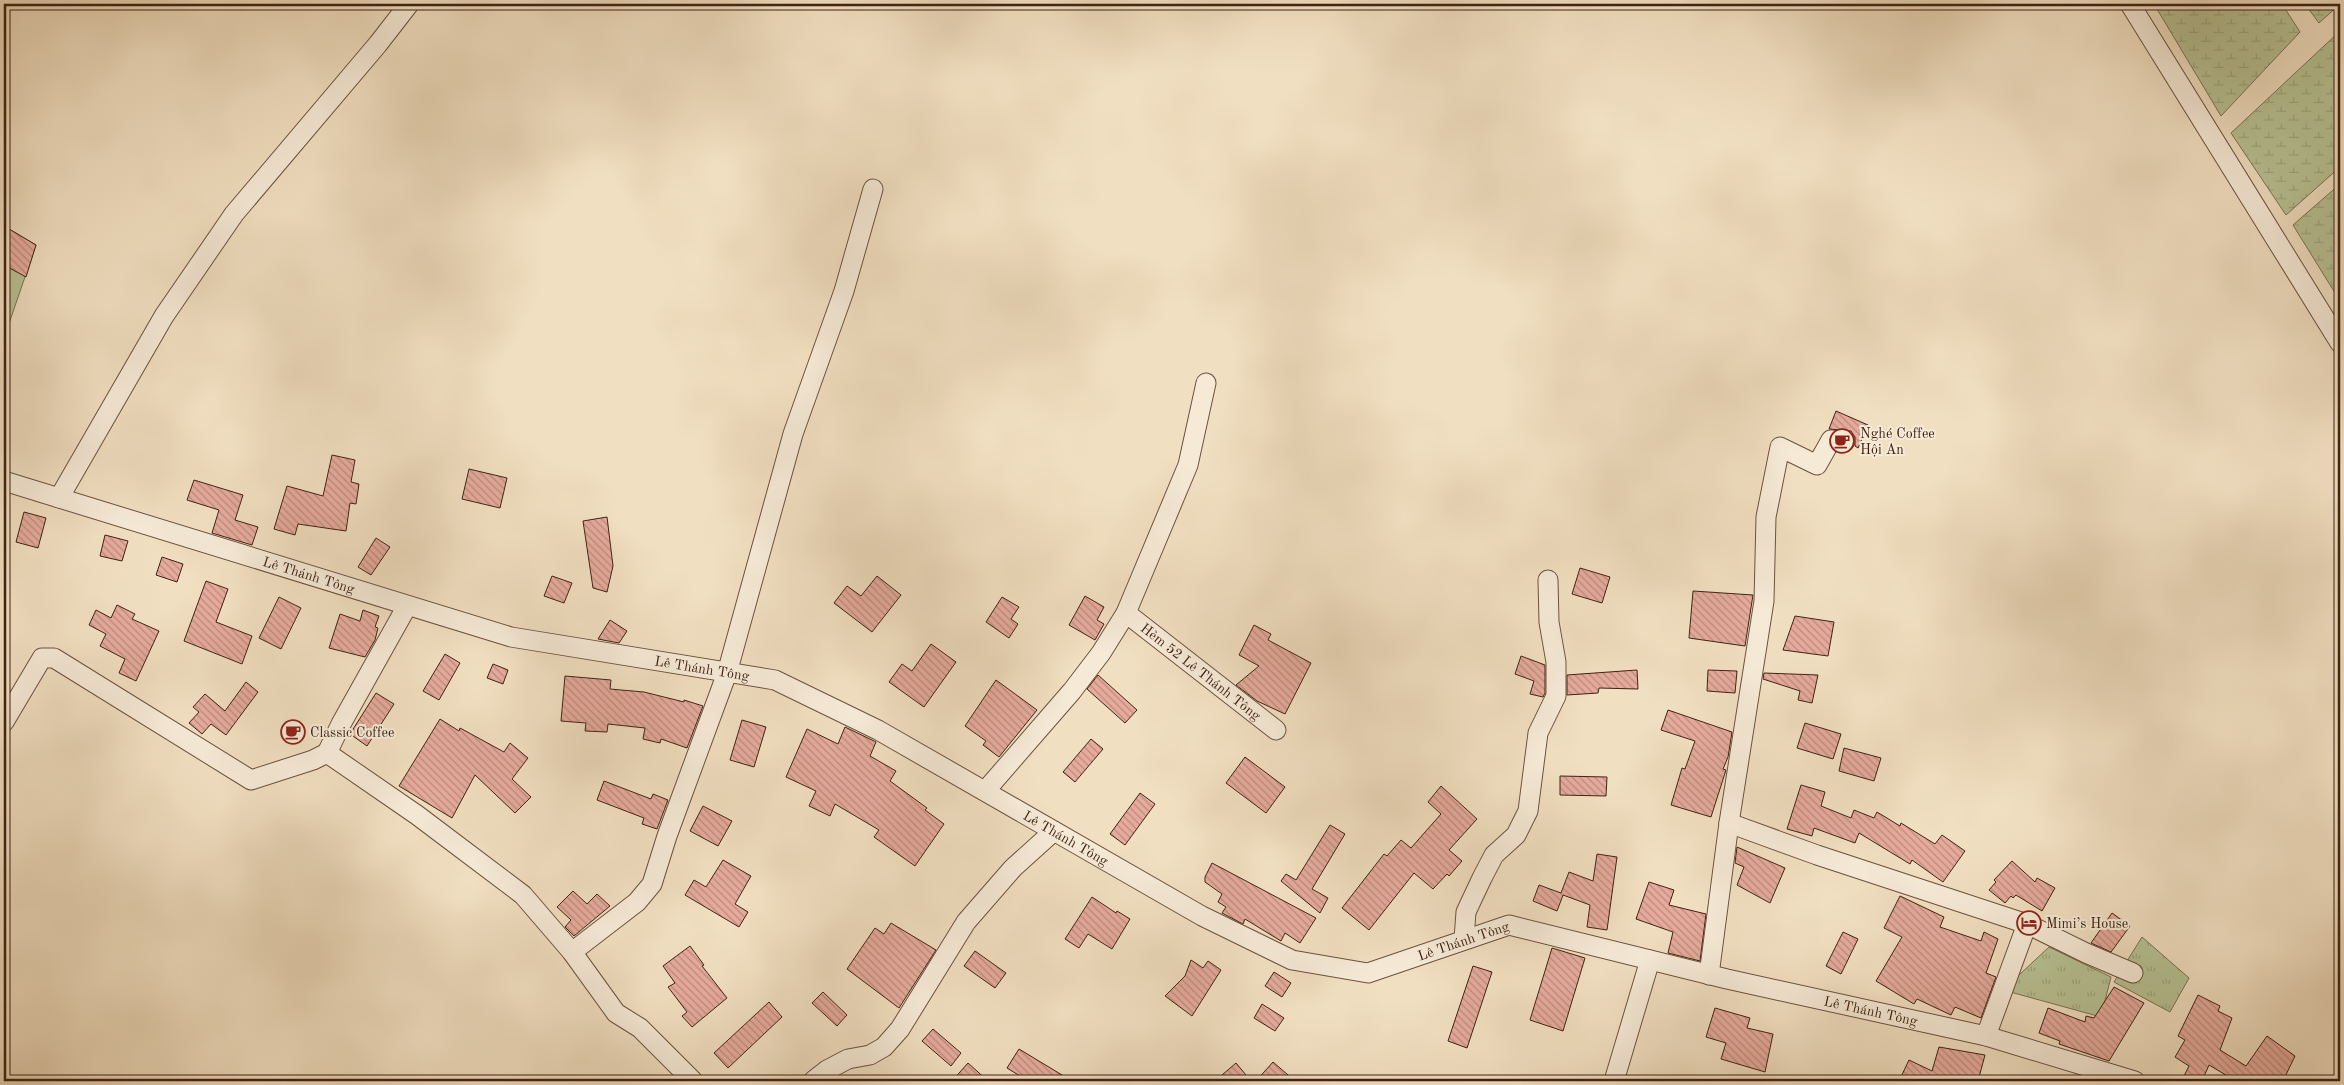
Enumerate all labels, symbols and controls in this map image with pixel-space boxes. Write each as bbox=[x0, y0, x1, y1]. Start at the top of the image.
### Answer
place label: Nghé Coffee Hội An bbox=[1860, 427, 1935, 457]
cafe icon: Nghé Coffee Hội An bbox=[1829, 428, 1855, 454]
street label: Lê Thánh Tông bbox=[261, 555, 357, 597]
street label: Hẻm 52 Lê Thánh Tông bbox=[1138, 621, 1263, 724]
street label: Lê Thánh Tông bbox=[654, 655, 751, 684]
cafe icon: Classic Coffee bbox=[280, 719, 306, 745]
place label: Classic Coffee bbox=[310, 726, 394, 740]
street label: Lê Thánh Tông bbox=[1020, 809, 1111, 869]
hotel icon: Mimi’s House bbox=[2016, 910, 2042, 936]
place label: Mimi’s House bbox=[2046, 917, 2128, 931]
street label: Lê Thánh Tông bbox=[1416, 919, 1512, 964]
street label: Lê Thánh Tông bbox=[1822, 995, 1919, 1029]

